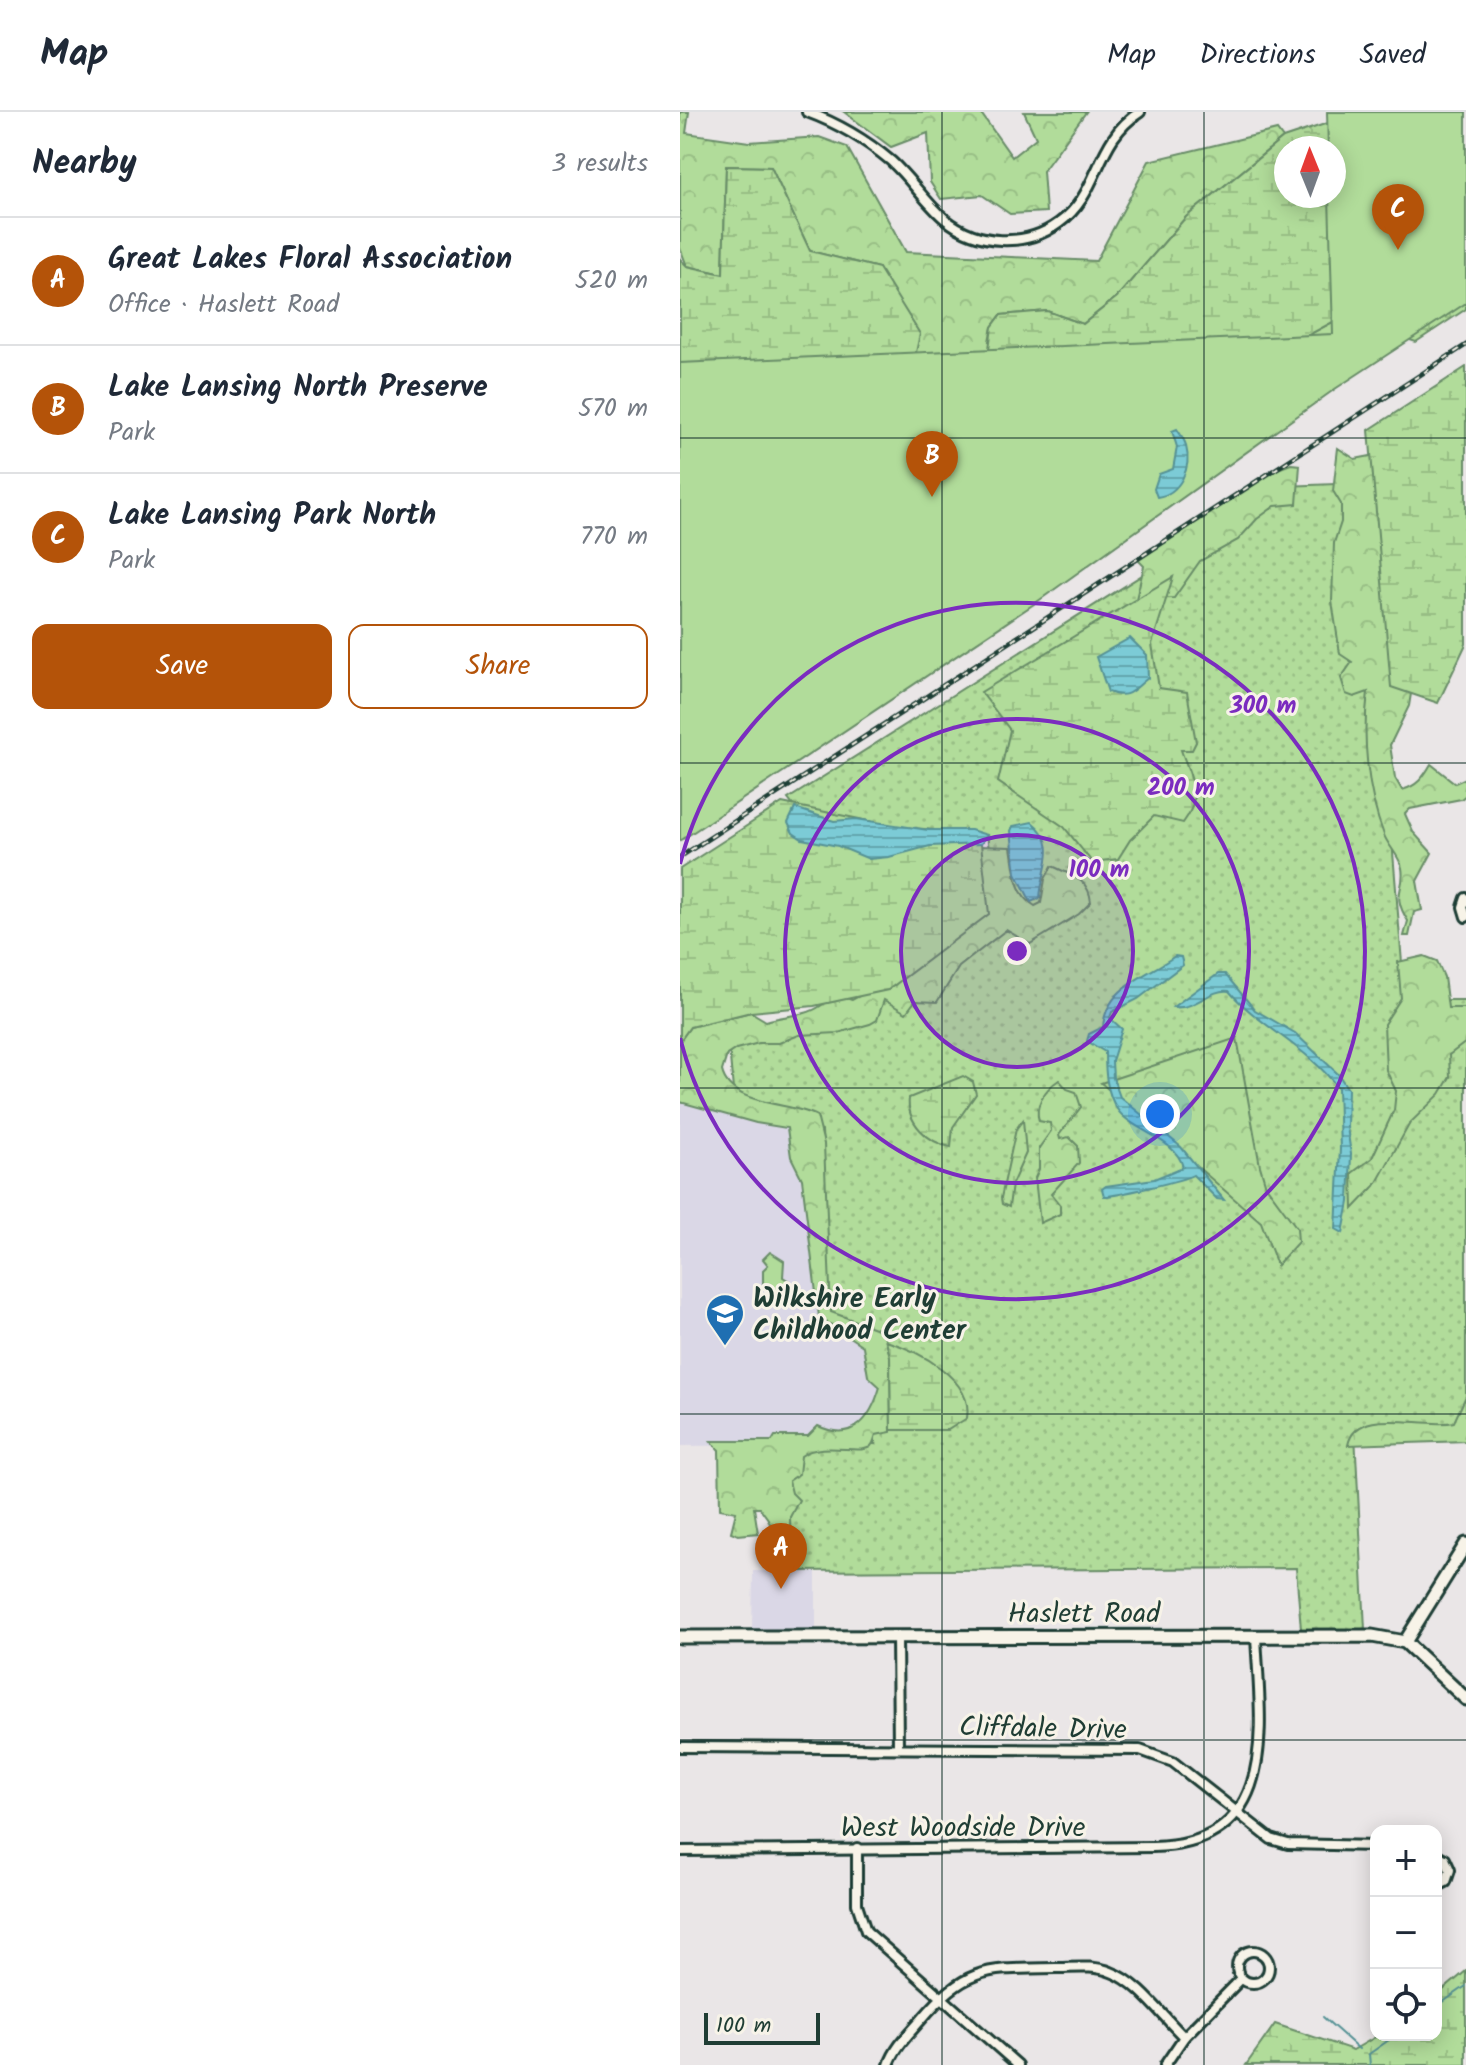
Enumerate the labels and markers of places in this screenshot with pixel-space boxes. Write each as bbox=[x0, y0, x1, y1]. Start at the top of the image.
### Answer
pin: C bbox=[1372, 184, 1424, 250]
pin: B bbox=[906, 431, 958, 497]
centre of rings bbox=[1003, 937, 1031, 965]
place label: Wilkshire Early Childhood Center bbox=[753, 1277, 968, 1354]
school or university icon: Wilkshire Early Childhood Center bbox=[704, 1292, 746, 1347]
pin: A bbox=[755, 1523, 807, 1589]

